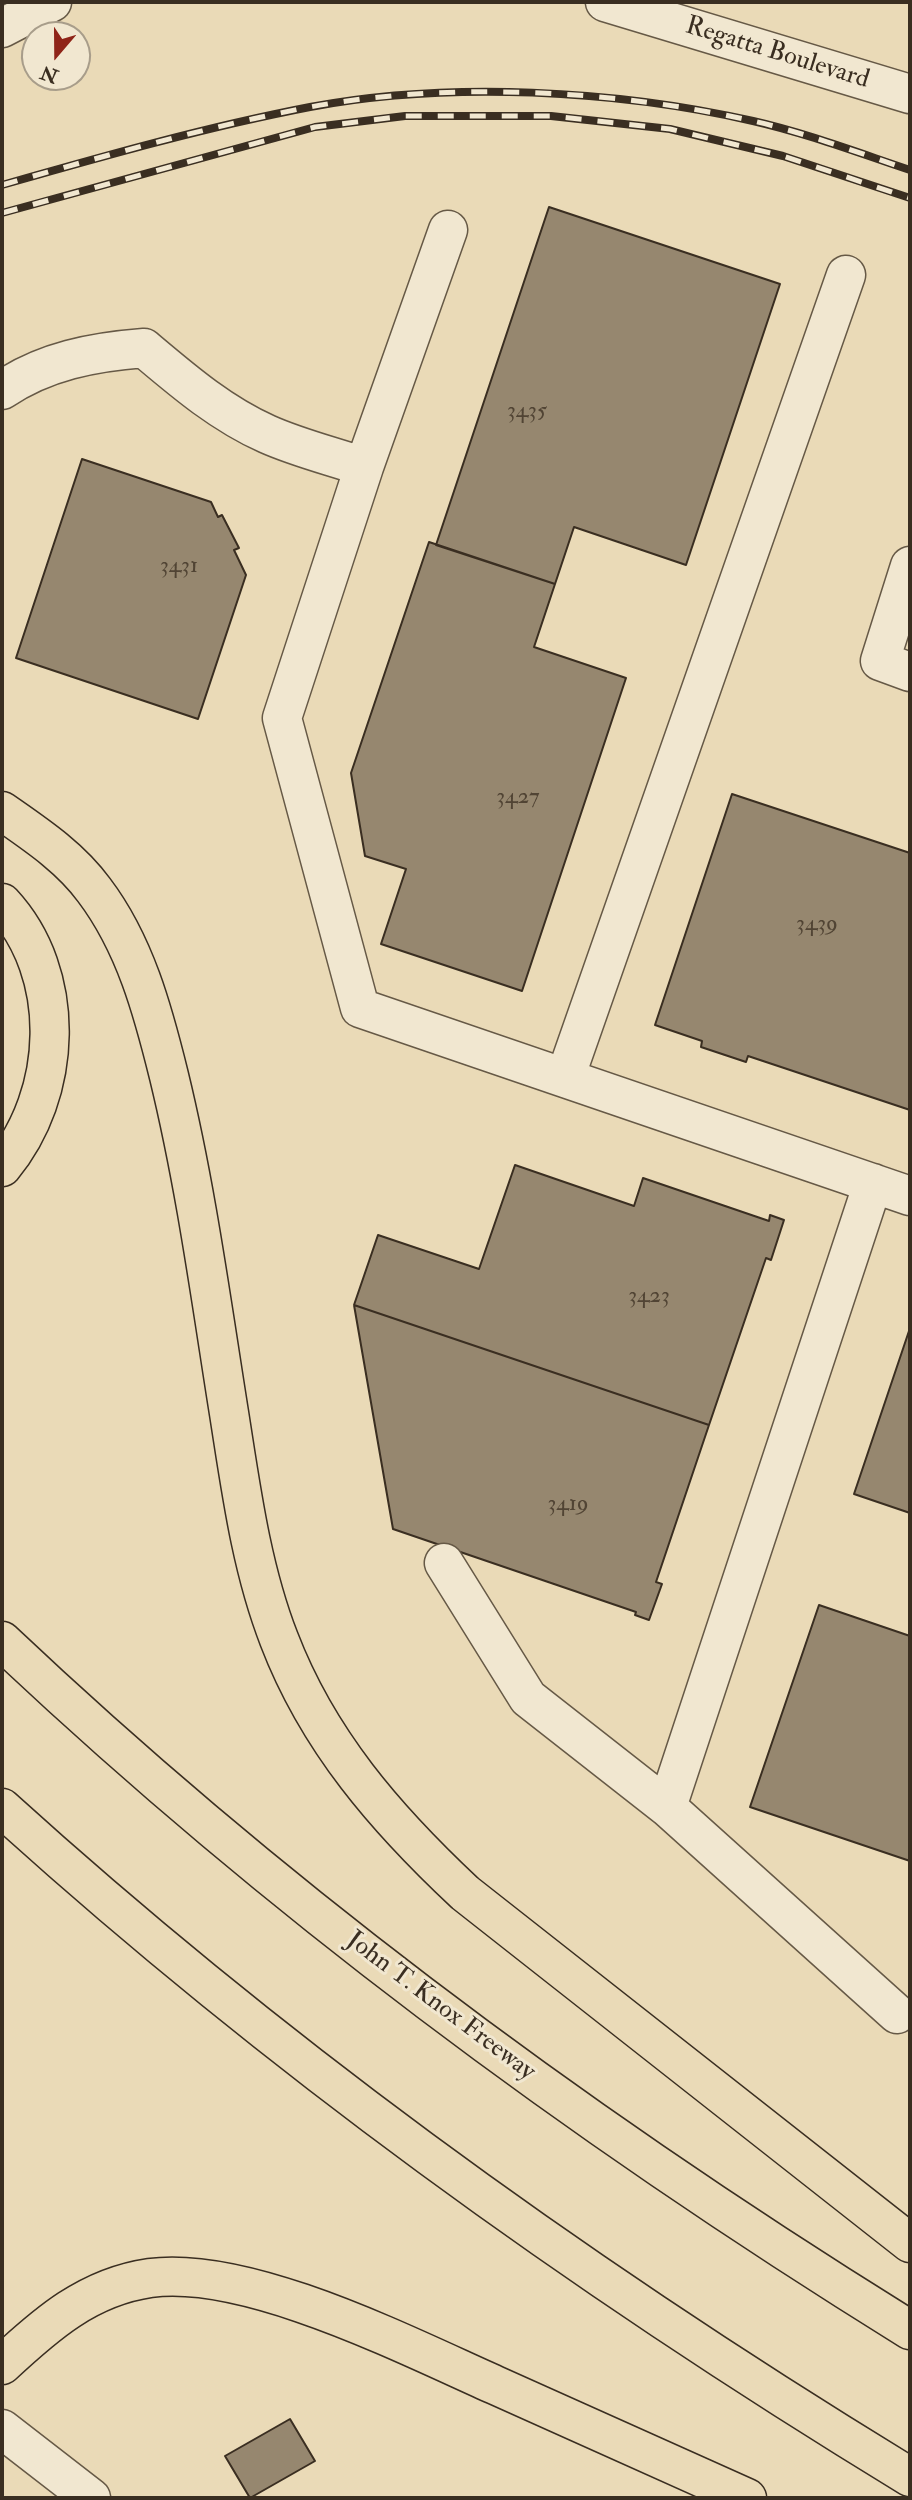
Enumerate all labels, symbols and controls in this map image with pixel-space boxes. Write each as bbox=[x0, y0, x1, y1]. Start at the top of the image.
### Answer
street label: Regatta Boulevard bbox=[681, 11, 873, 97]
north arrow bbox=[21, 21, 91, 91]
text: N bbox=[37, 60, 62, 88]
house number: 3435 bbox=[507, 398, 547, 426]
house number: 3431 bbox=[160, 553, 198, 581]
house number: 3427 bbox=[496, 784, 540, 812]
house number: 3439 bbox=[796, 911, 838, 939]
house number: 3423 bbox=[628, 1283, 670, 1311]
house number: 3419 bbox=[547, 1491, 589, 1519]
street label: John T. Knox Freeway bbox=[339, 1926, 541, 2088]

